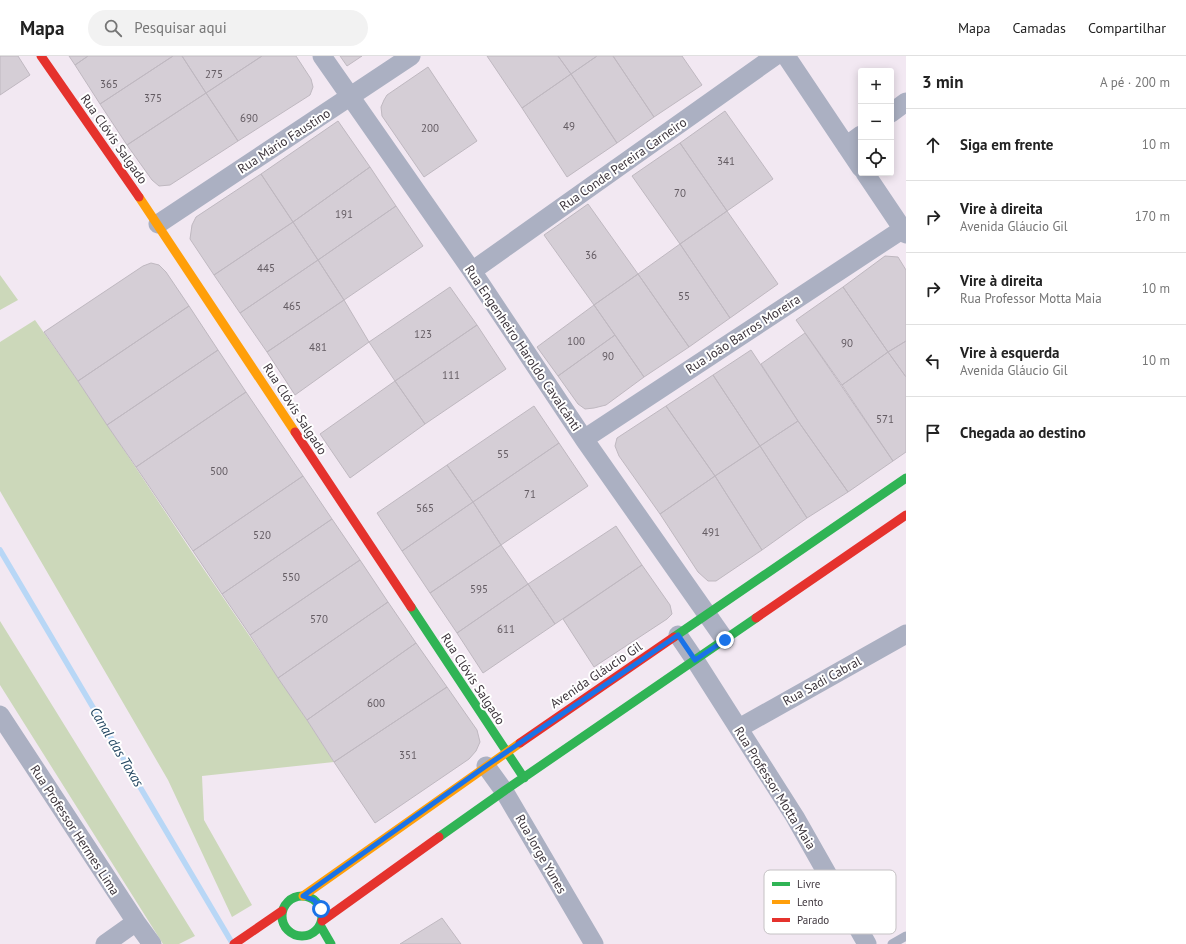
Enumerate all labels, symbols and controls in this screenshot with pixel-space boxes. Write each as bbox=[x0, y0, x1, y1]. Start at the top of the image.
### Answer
search box bbox=[88, 10, 368, 46]
text: Mapa bbox=[20, 16, 64, 40]
icon: search bbox=[102, 17, 124, 39]
text: Pesquisar aqui bbox=[134, 18, 227, 37]
text: Mapa bbox=[958, 19, 991, 37]
text: Camadas bbox=[1013, 19, 1066, 37]
text: Compartilhar bbox=[1088, 19, 1166, 37]
house number: 275 bbox=[205, 67, 223, 81]
map controls bbox=[858, 68, 894, 176]
button: + bbox=[858, 68, 894, 104]
text: 3 min bbox=[922, 71, 963, 93]
text: A pé · 200 m bbox=[1100, 74, 1170, 91]
house number: 365 bbox=[100, 77, 118, 91]
street label: Rua Clóvis Salgado bbox=[77, 91, 151, 187]
house number: 375 bbox=[144, 91, 162, 105]
button: − bbox=[858, 104, 894, 140]
street label: Rua Mário Faustino bbox=[234, 105, 334, 177]
house number: 690 bbox=[240, 111, 258, 125]
street label: Rua Conde Pereira Carneiro bbox=[556, 114, 690, 214]
house number: 49 bbox=[563, 119, 575, 133]
house number: 200 bbox=[421, 121, 439, 135]
icon: ahead bbox=[922, 134, 944, 156]
text: Siga em frente bbox=[960, 135, 1053, 154]
text: 10 m bbox=[1142, 136, 1170, 153]
button: locate bbox=[858, 140, 894, 176]
house number: 341 bbox=[717, 154, 735, 168]
house number: 70 bbox=[674, 186, 686, 200]
text: Vire à direita bbox=[960, 199, 1043, 218]
icon: right bbox=[922, 206, 944, 228]
house number: 191 bbox=[335, 207, 353, 221]
text: 170 m bbox=[1135, 208, 1170, 225]
text: Avenida Gláucio Gil bbox=[960, 218, 1068, 235]
house number: 36 bbox=[585, 248, 597, 262]
house number: 445 bbox=[257, 261, 275, 275]
street label: Rua Engenheiro Haroldo Cavalcânti bbox=[461, 262, 585, 434]
text: Vire à direita bbox=[960, 271, 1043, 290]
icon: right bbox=[922, 278, 944, 300]
text: 10 m bbox=[1142, 280, 1170, 297]
house number: 55 bbox=[678, 289, 690, 303]
street label: Rua João Barros Moreira bbox=[682, 290, 804, 378]
text: Rua Professor Motta Maia bbox=[960, 290, 1102, 307]
house number: 465 bbox=[283, 299, 301, 313]
house number: 123 bbox=[414, 327, 432, 341]
house number: 100 bbox=[567, 334, 585, 348]
house number: 90 bbox=[841, 336, 853, 350]
house number: 481 bbox=[309, 340, 327, 354]
text: Vire à esquerda bbox=[960, 343, 1059, 362]
house number: 90 bbox=[602, 349, 614, 363]
icon: left bbox=[922, 350, 944, 372]
text: 10 m bbox=[1142, 352, 1170, 369]
street label: Rua Clóvis Salgado bbox=[259, 360, 331, 458]
text: Avenida Gláucio Gil bbox=[960, 362, 1068, 379]
house number: 111 bbox=[442, 368, 460, 382]
house number: 571 bbox=[876, 412, 894, 426]
icon: arrive bbox=[922, 422, 944, 444]
text: Chegada ao destino bbox=[960, 423, 1086, 442]
house number: 55 bbox=[497, 447, 509, 461]
house number: 500 bbox=[210, 464, 228, 478]
house number: 71 bbox=[524, 487, 536, 501]
house number: 565 bbox=[416, 501, 434, 515]
house number: 491 bbox=[702, 525, 720, 539]
house number: 520 bbox=[253, 528, 271, 542]
house number: 550 bbox=[282, 570, 300, 584]
house number: 595 bbox=[470, 582, 488, 596]
house number: 570 bbox=[310, 612, 328, 626]
house number: 611 bbox=[497, 622, 515, 636]
street label: Rua Clóvis Salgado bbox=[437, 630, 509, 728]
route end bbox=[716, 631, 734, 649]
street label: Avenida Gláucio Gil bbox=[547, 638, 646, 712]
street label: Rua Sadi Cabral bbox=[780, 652, 864, 710]
house number: 600 bbox=[367, 696, 385, 710]
water label: Canal das Taxas bbox=[86, 704, 148, 791]
street label: Rua Professor Motta Maia bbox=[730, 723, 820, 853]
house number: 351 bbox=[399, 748, 417, 762]
street label: Rua Professor Hermes Lima bbox=[26, 762, 124, 898]
street label: Rua Jorge Yunes bbox=[511, 811, 571, 897]
legend bbox=[764, 870, 896, 934]
text: Livre bbox=[797, 877, 821, 891]
text: Lento bbox=[797, 895, 823, 909]
route start bbox=[312, 900, 330, 918]
text: Parado bbox=[797, 913, 829, 927]

